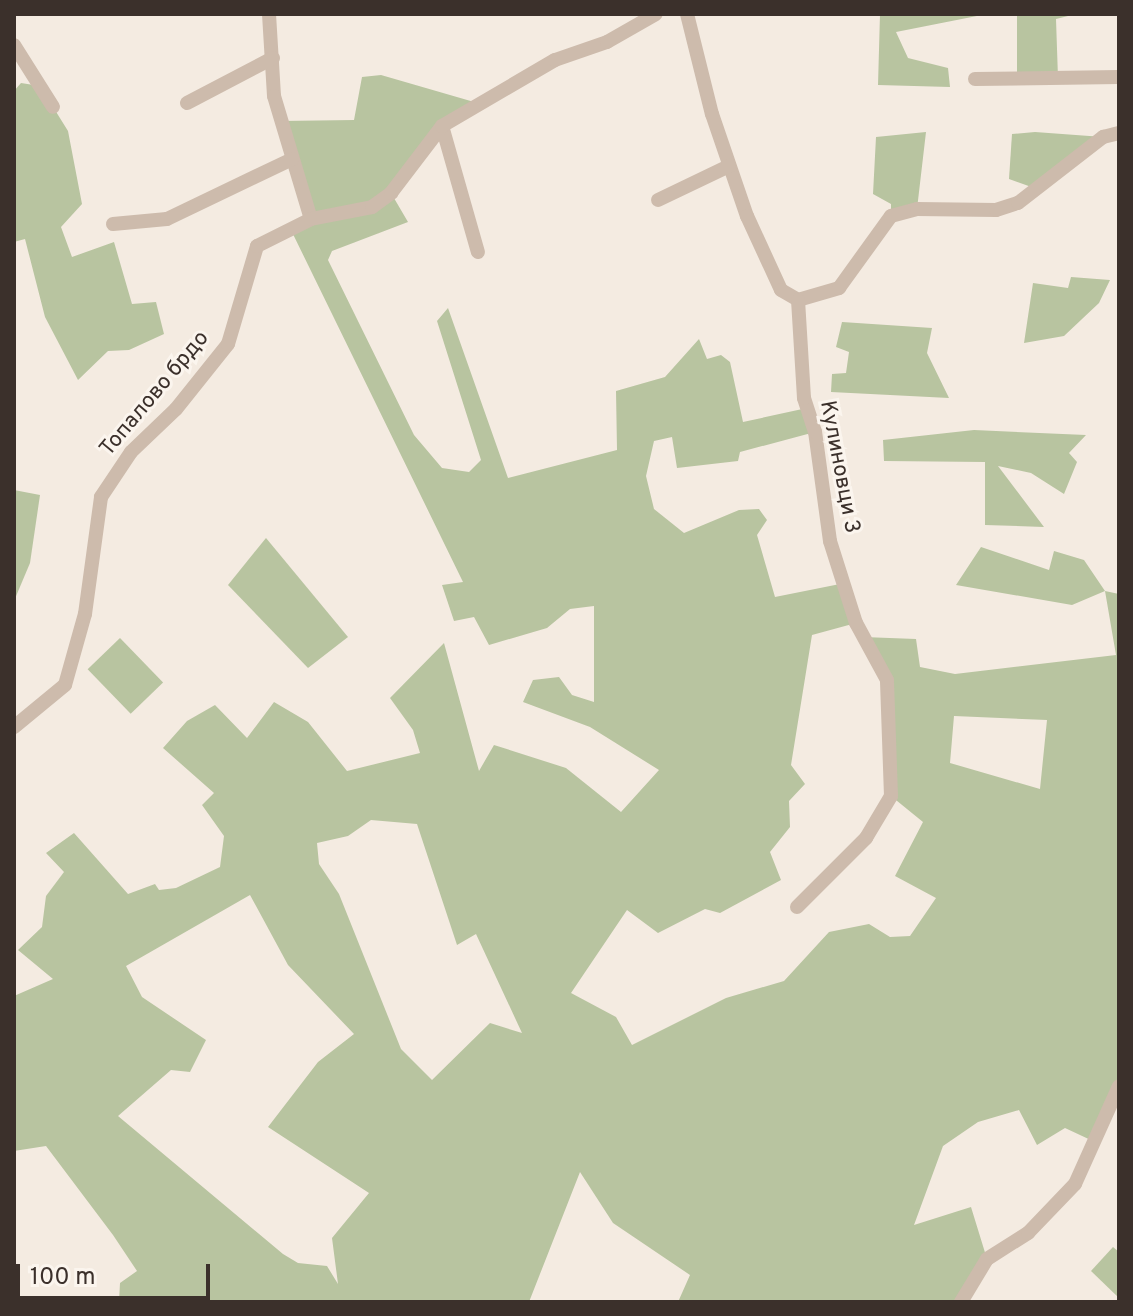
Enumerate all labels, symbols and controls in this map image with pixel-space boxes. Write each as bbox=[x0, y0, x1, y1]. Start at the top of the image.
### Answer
street label: Топалово брдо bbox=[95, 326, 215, 462]
street label: Кулиновци 3 bbox=[813, 398, 865, 536]
scale bar bbox=[20, 1248, 214, 1298]
text: 100 m bbox=[30, 1263, 96, 1293]

